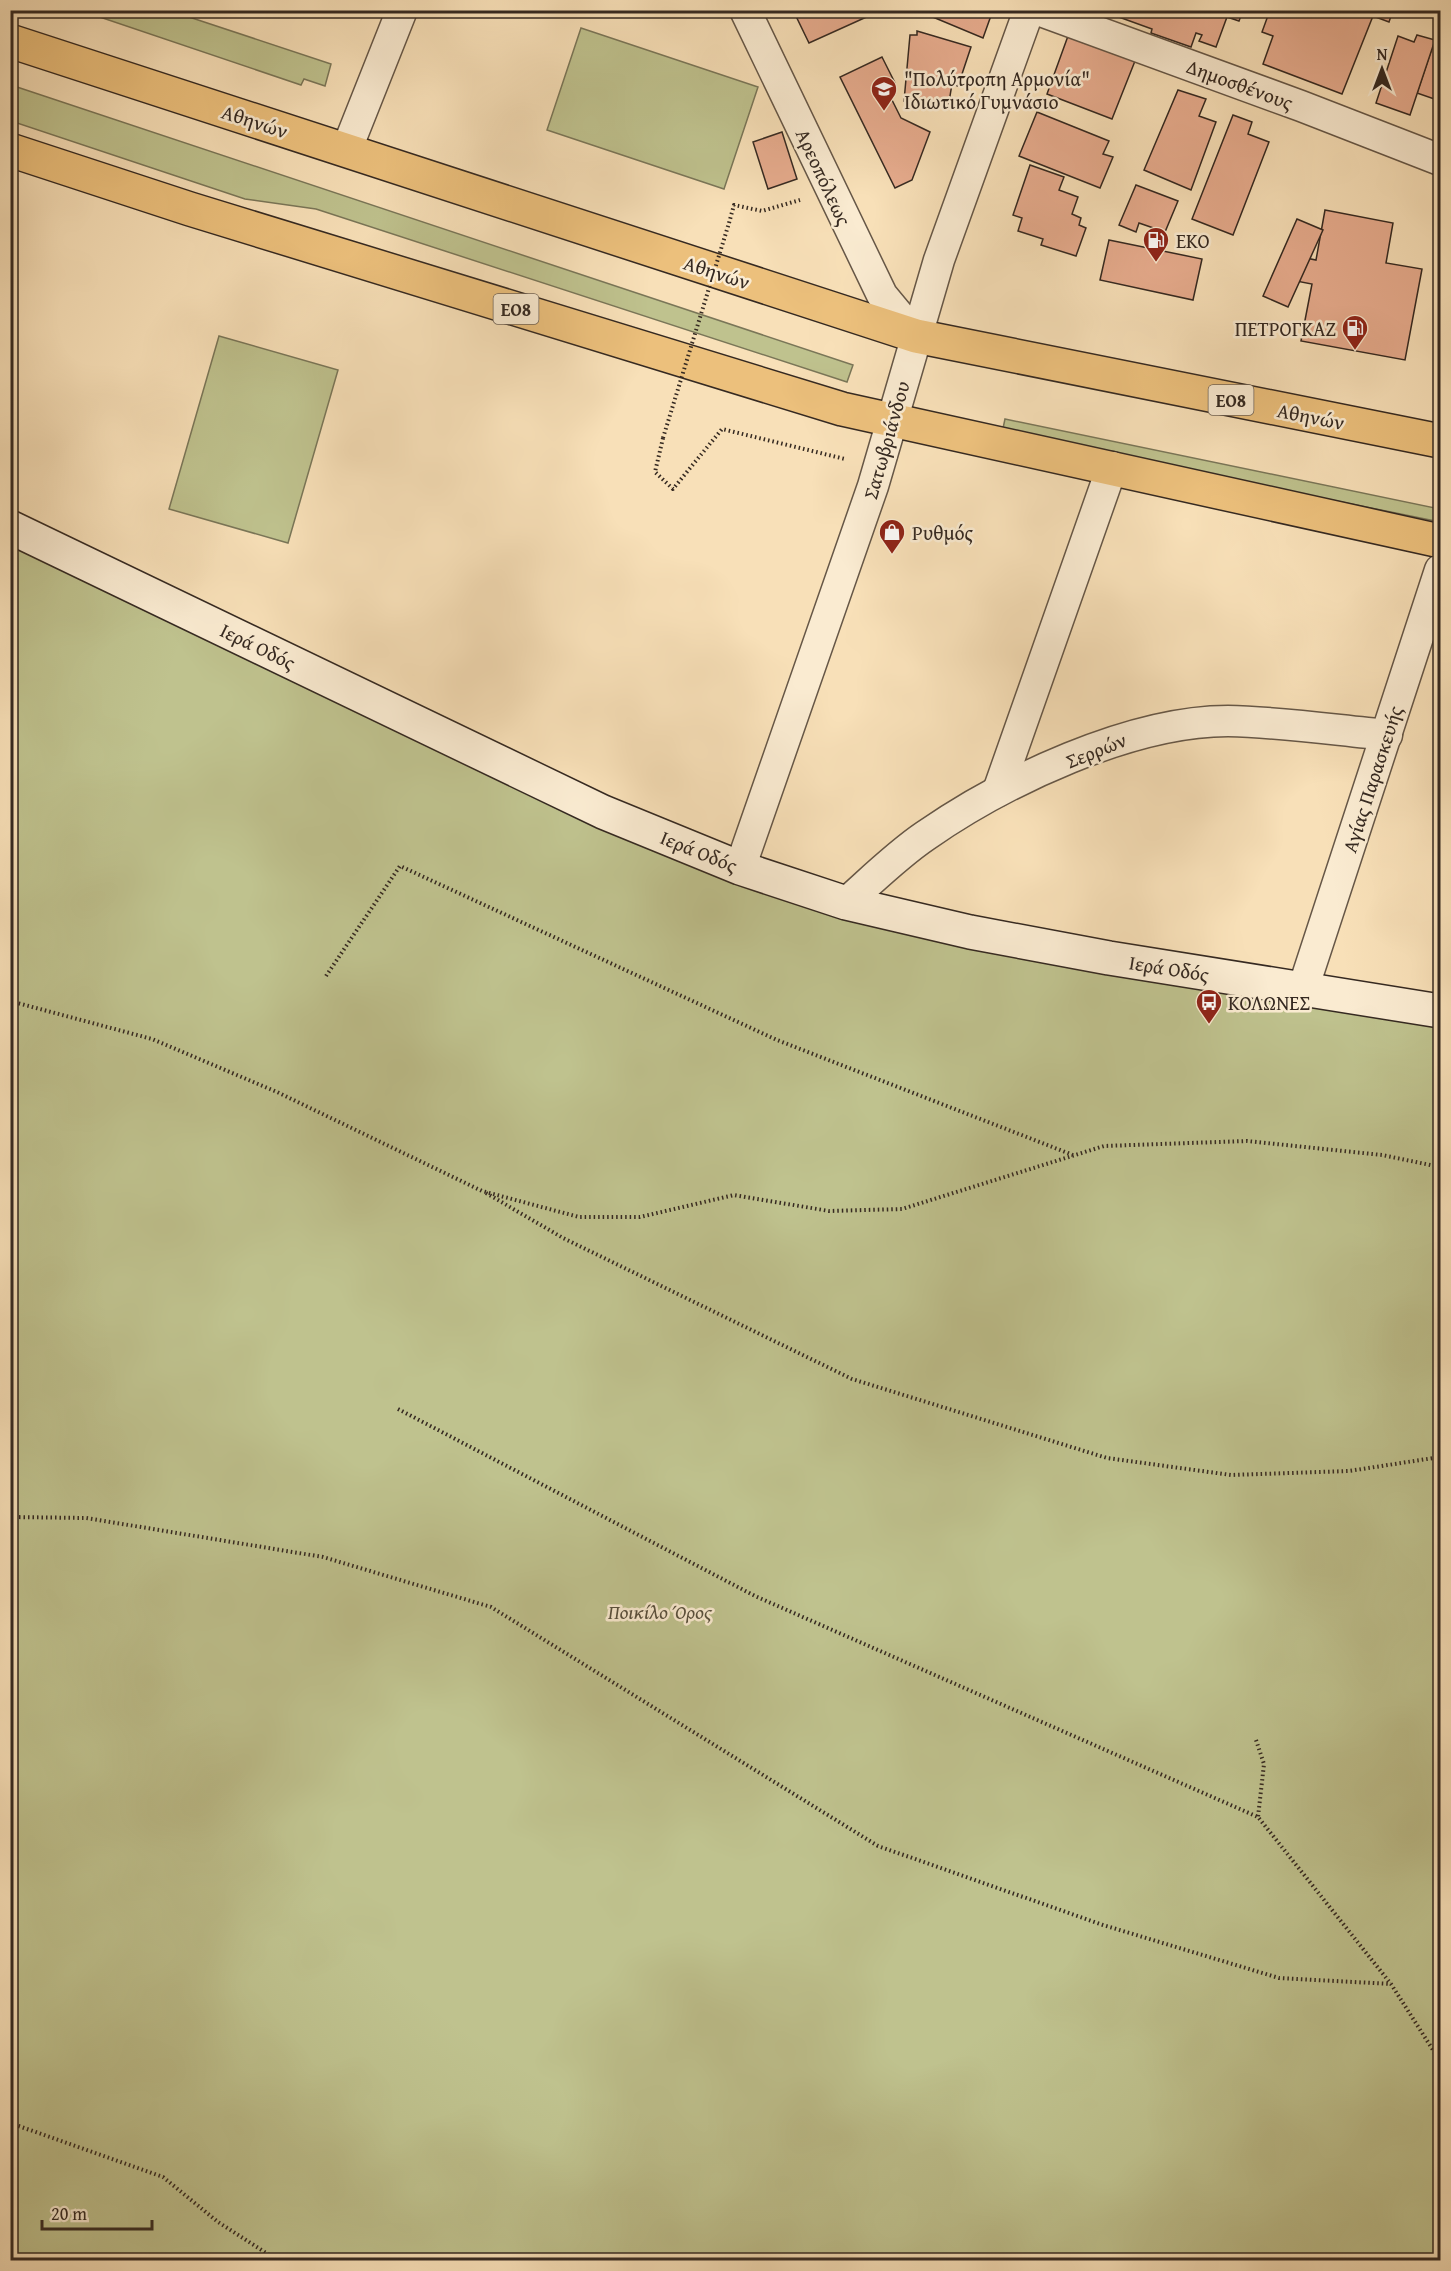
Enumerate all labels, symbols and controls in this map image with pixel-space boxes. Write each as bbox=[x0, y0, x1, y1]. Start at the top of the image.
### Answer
north arrow bbox=[1352, 39, 1412, 99]
text: N bbox=[1377, 42, 1388, 66]
street label: Δημοσθένους bbox=[1183, 51, 1298, 117]
place label: "Πολύτροπη Αρμονία" Ιδιωτικό Γυμνάσιο bbox=[904, 64, 1090, 116]
school or university icon: "Πολύτροπη Αρμονία" Ιδιωτικό Γυμνάσιο bbox=[869, 74, 899, 112]
street label: Αθηνών bbox=[218, 97, 292, 145]
street label: Αρεοπόλεως bbox=[789, 124, 859, 231]
fuel station icon: EKO bbox=[1141, 225, 1171, 263]
place label: EKO bbox=[1176, 226, 1210, 255]
street label: Αθηνών bbox=[680, 248, 754, 296]
road number: ΕΟ8 bbox=[494, 294, 538, 324]
fuel station icon: ΠΕΤΡΟΓΚΑΖ bbox=[1340, 313, 1370, 351]
place label: ΠΕΤΡΟΓΚΑΖ bbox=[1235, 314, 1336, 343]
street label: Σατωβριάνδου bbox=[855, 378, 917, 502]
road number: ΕΟ8 bbox=[1208, 385, 1254, 415]
street label: Αθηνών bbox=[1275, 395, 1347, 437]
shop icon: Ρυθμός bbox=[877, 517, 907, 555]
place label: Ρυθμός bbox=[912, 518, 974, 547]
street label: Ιερά Οδός bbox=[215, 615, 301, 677]
street label: Αγίας Παρασκευής bbox=[1335, 701, 1410, 856]
street label: Σερρών bbox=[1061, 725, 1131, 775]
street label: Ιερά Οδός bbox=[656, 822, 742, 880]
street label: Ιερά Οδός bbox=[1127, 947, 1212, 989]
bus stop icon: ΚΟΛΩΝΕΣ bbox=[1194, 987, 1224, 1025]
place label: ΚΟΛΩΝΕΣ bbox=[1228, 988, 1310, 1017]
park label: Ποικίλο Όρος bbox=[607, 1597, 713, 1626]
scale bar bbox=[42, 2193, 152, 2231]
text: 20 m bbox=[51, 2200, 87, 2227]

